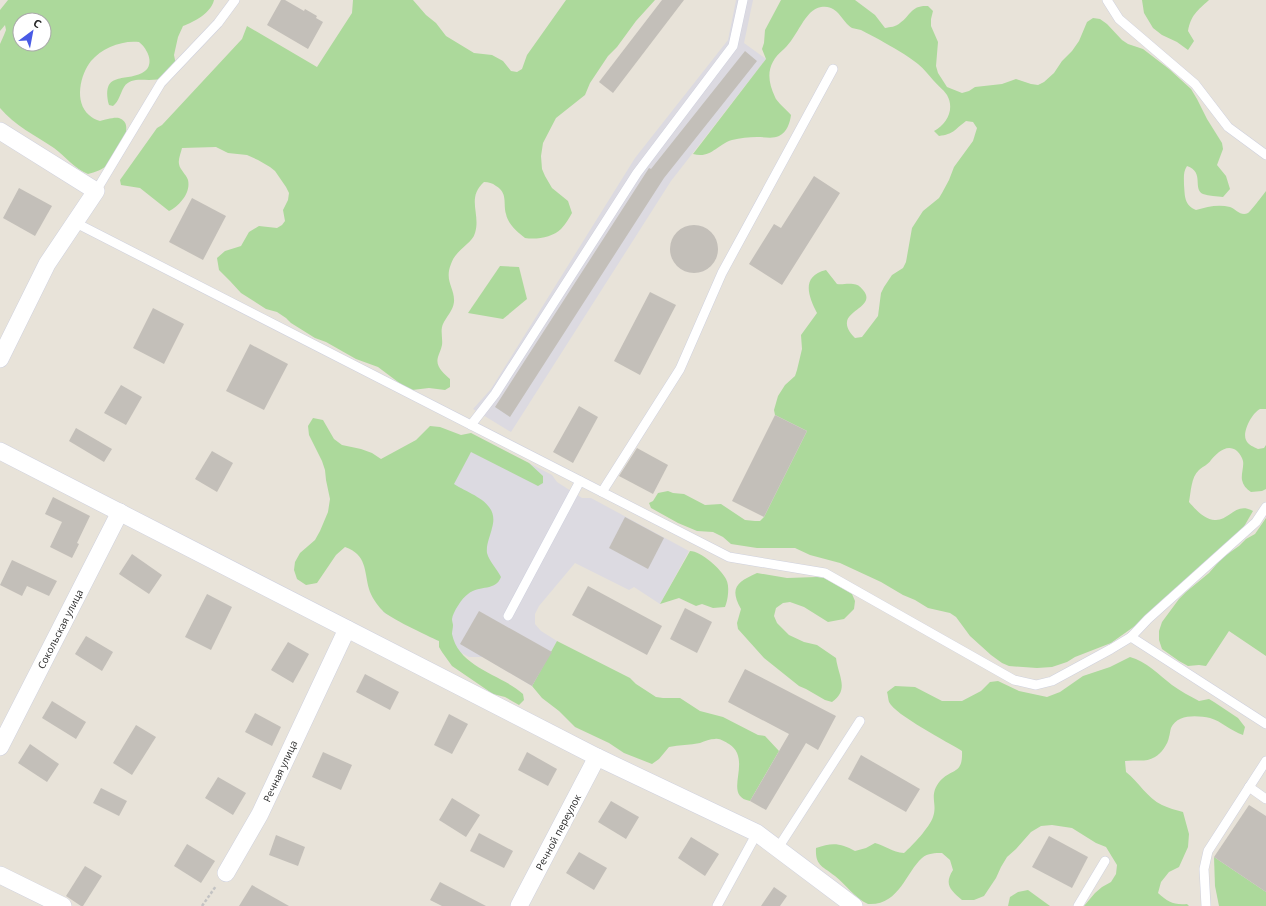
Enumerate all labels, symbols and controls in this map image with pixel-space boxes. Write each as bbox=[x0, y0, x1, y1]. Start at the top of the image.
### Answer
north arrow bbox=[12, 12, 52, 52]
text: С bbox=[31, 15, 45, 31]
street label: Сокольская улица bbox=[34, 587, 86, 671]
street label: Речная улица bbox=[260, 738, 300, 804]
street label: Речной переулок bbox=[532, 791, 584, 873]

